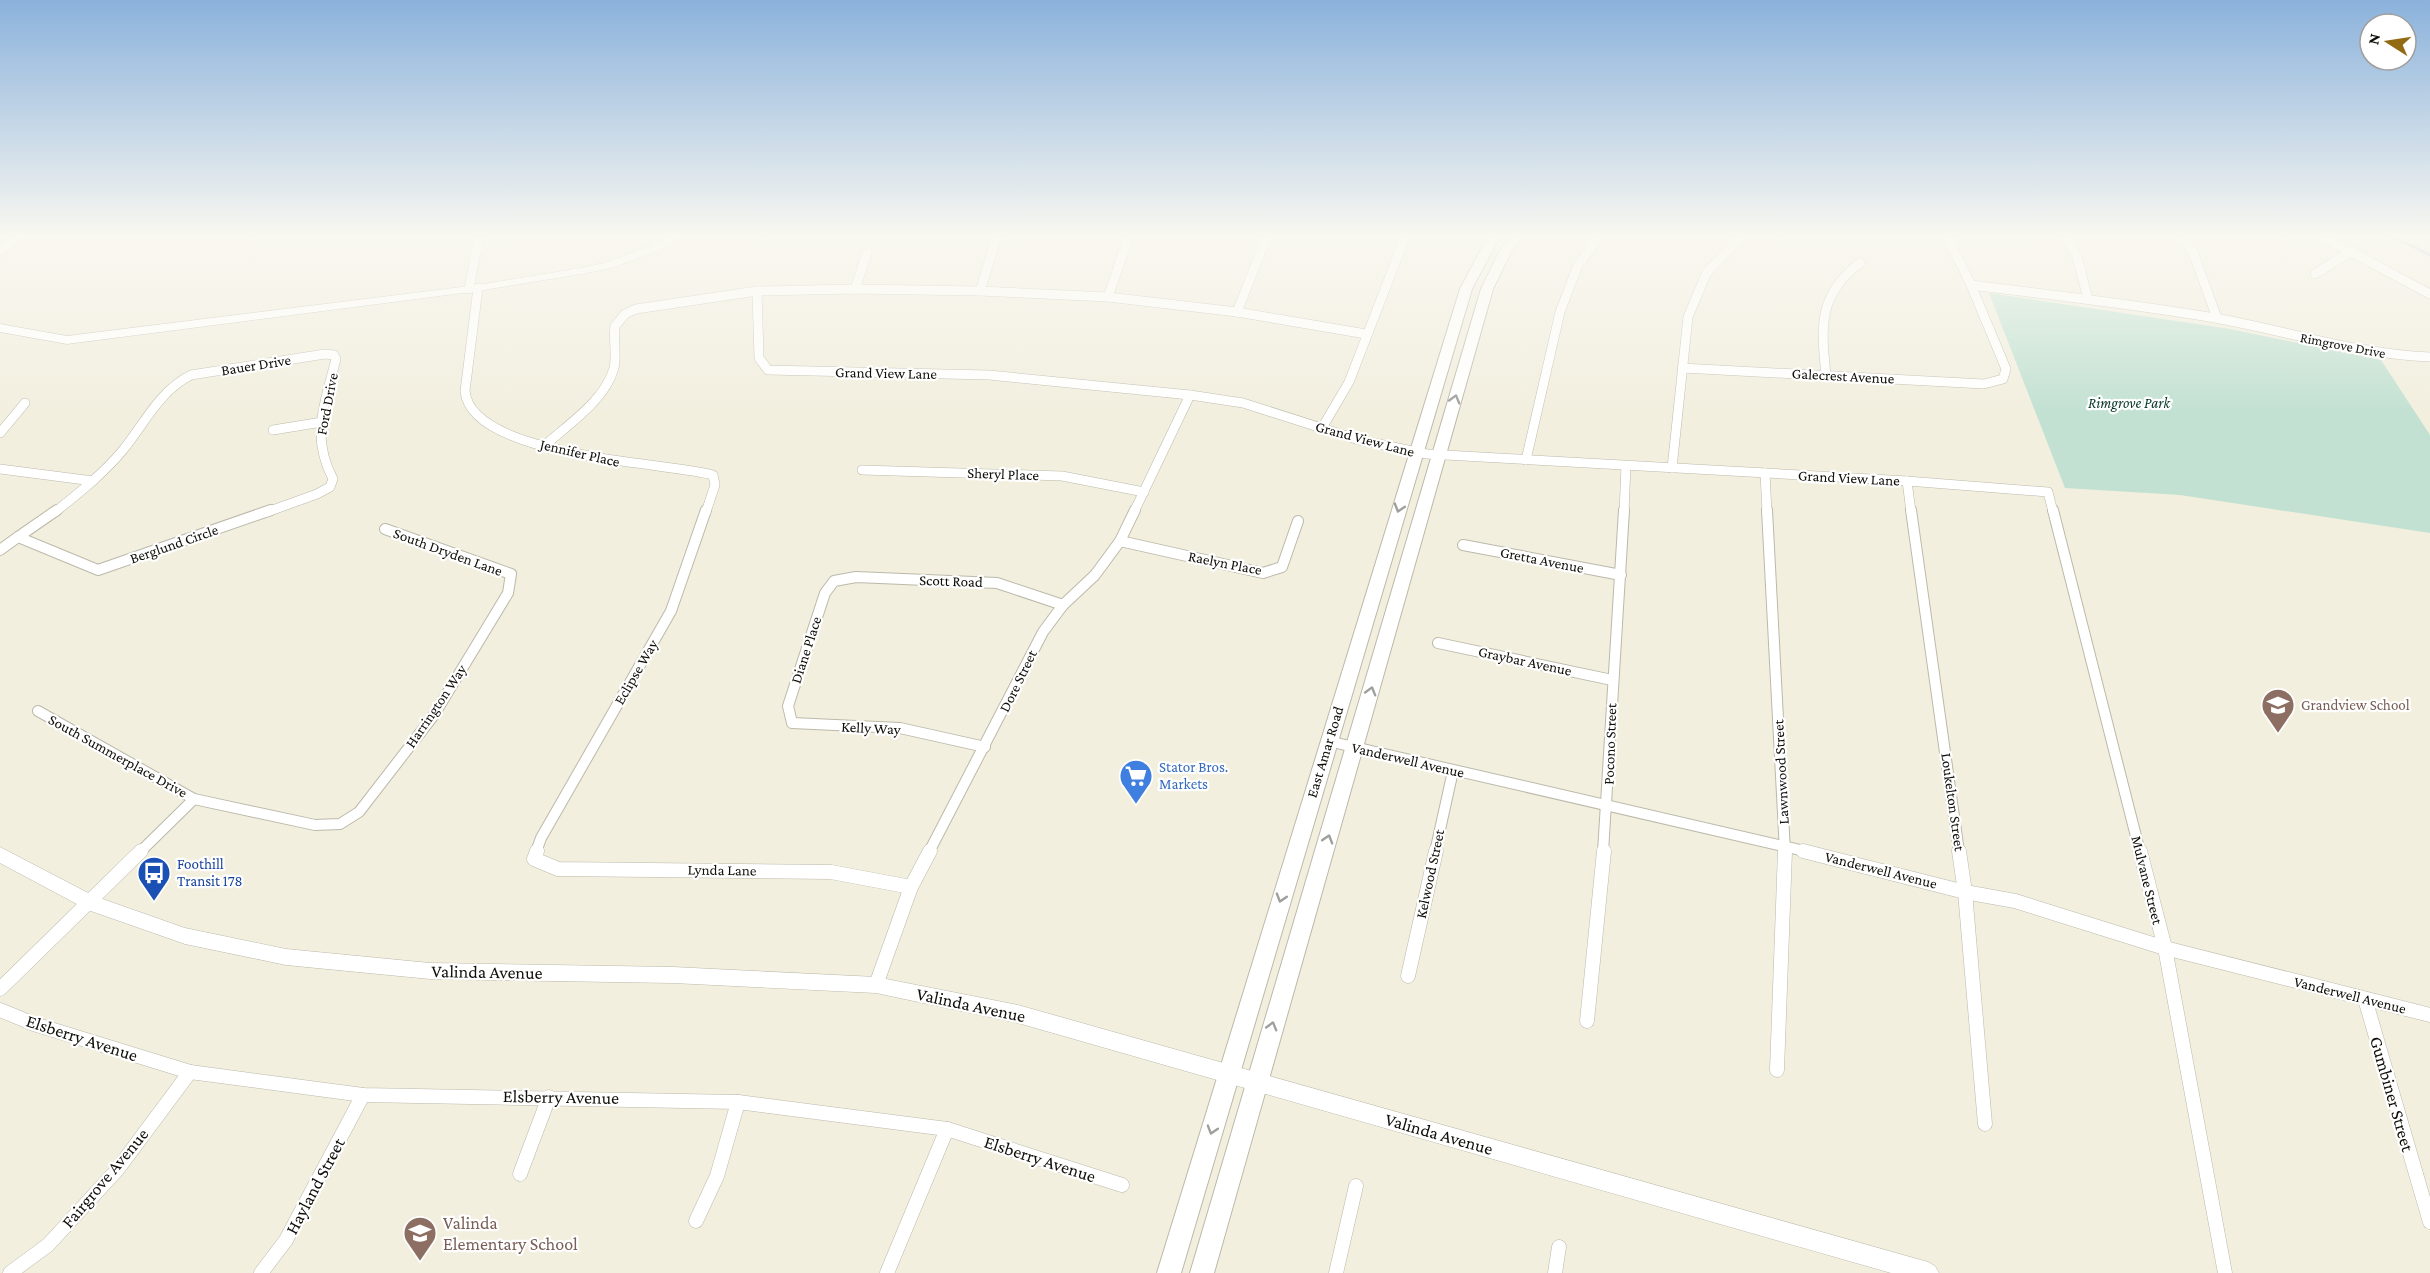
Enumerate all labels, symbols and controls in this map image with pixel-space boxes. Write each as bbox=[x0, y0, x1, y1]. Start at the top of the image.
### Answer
north arrow bbox=[2358, 12, 2418, 72]
text: N bbox=[2364, 32, 2383, 46]
street label: Rimgrove Drive bbox=[2299, 329, 2387, 361]
street label: Bauer Drive bbox=[220, 352, 292, 378]
street label: Grand View Lane bbox=[835, 364, 938, 382]
street label: Galecrest Avenue bbox=[1791, 365, 1895, 387]
street label: Ford Drive bbox=[313, 371, 341, 436]
one-way arrow bbox=[1448, 394, 1460, 405]
park label: Rimgrove Park bbox=[2088, 395, 2171, 412]
street label: Grand View Lane bbox=[1314, 418, 1417, 460]
street label: Jennifer Place bbox=[536, 436, 622, 471]
street label: Sheryl Place bbox=[967, 465, 1040, 484]
street label: Grand View Lane bbox=[1798, 467, 1901, 489]
one-way arrow bbox=[1393, 502, 1406, 513]
street label: Berglund Circle bbox=[128, 521, 221, 568]
street label: South Dryden Lane bbox=[391, 525, 505, 580]
street label: Gretta Avenue bbox=[1499, 544, 1586, 576]
street label: Raelyn Place bbox=[1187, 548, 1264, 579]
street label: Scott Road bbox=[919, 572, 983, 590]
street label: Diane Place bbox=[788, 614, 824, 686]
street label: Eclipse Way bbox=[611, 637, 662, 708]
street label: Graybar Avenue bbox=[1477, 643, 1574, 680]
street label: Dore Street bbox=[996, 646, 1040, 715]
street label: Harrington Way bbox=[402, 661, 471, 751]
one-way arrow bbox=[1363, 686, 1376, 696]
school or university icon: Grandview School bbox=[2260, 687, 2296, 734]
place label: Grandview School bbox=[2301, 697, 2410, 713]
street label: Pocono Street bbox=[1601, 702, 1619, 785]
street label: East Amar Road bbox=[1303, 704, 1347, 800]
street label: South Summerplace Drive bbox=[45, 711, 191, 802]
street label: Kelly Way bbox=[841, 718, 901, 739]
street label: Lawnwood Street bbox=[1770, 718, 1792, 825]
street label: Vanderwell Avenue bbox=[1350, 739, 1466, 781]
street label: Loukelton Street bbox=[1938, 752, 1968, 853]
supermarket icon: Stator Bros. Markets bbox=[1118, 758, 1154, 805]
place label: Stator Bros. Markets bbox=[1159, 759, 1228, 792]
street label: Kelwood Street bbox=[1413, 827, 1447, 920]
one-way arrow bbox=[1321, 834, 1333, 845]
street label: Mulvane Street bbox=[2128, 834, 2166, 927]
street label: Vanderwell Avenue bbox=[1823, 848, 1939, 892]
bus stop icon: Foothill Transit 178 bbox=[136, 855, 172, 902]
place label: Foothill Transit 178 bbox=[177, 856, 243, 889]
street label: Lynda Lane bbox=[687, 861, 757, 880]
one-way arrow bbox=[1276, 892, 1288, 903]
street label: Valinda Avenue bbox=[431, 961, 543, 983]
street label: Vanderwell Avenue bbox=[2292, 973, 2408, 1017]
street label: Valinda Avenue bbox=[915, 984, 1028, 1026]
street label: Elsberry Avenue bbox=[24, 1011, 140, 1065]
one-way arrow bbox=[1265, 1021, 1278, 1031]
street label: Gumbiner Street bbox=[2366, 1034, 2418, 1155]
street label: Elsberry Avenue bbox=[503, 1086, 619, 1108]
street label: Valinda Avenue bbox=[1383, 1109, 1495, 1159]
street label: Fairgrove Avenue bbox=[58, 1124, 152, 1232]
one-way arrow bbox=[1207, 1124, 1219, 1135]
street label: Elsberry Avenue bbox=[982, 1132, 1098, 1186]
street label: Hayland Street bbox=[281, 1134, 349, 1238]
place label: Valinda Elementary School bbox=[443, 1213, 578, 1254]
school or university icon: Valinda Elementary School bbox=[402, 1215, 438, 1262]

